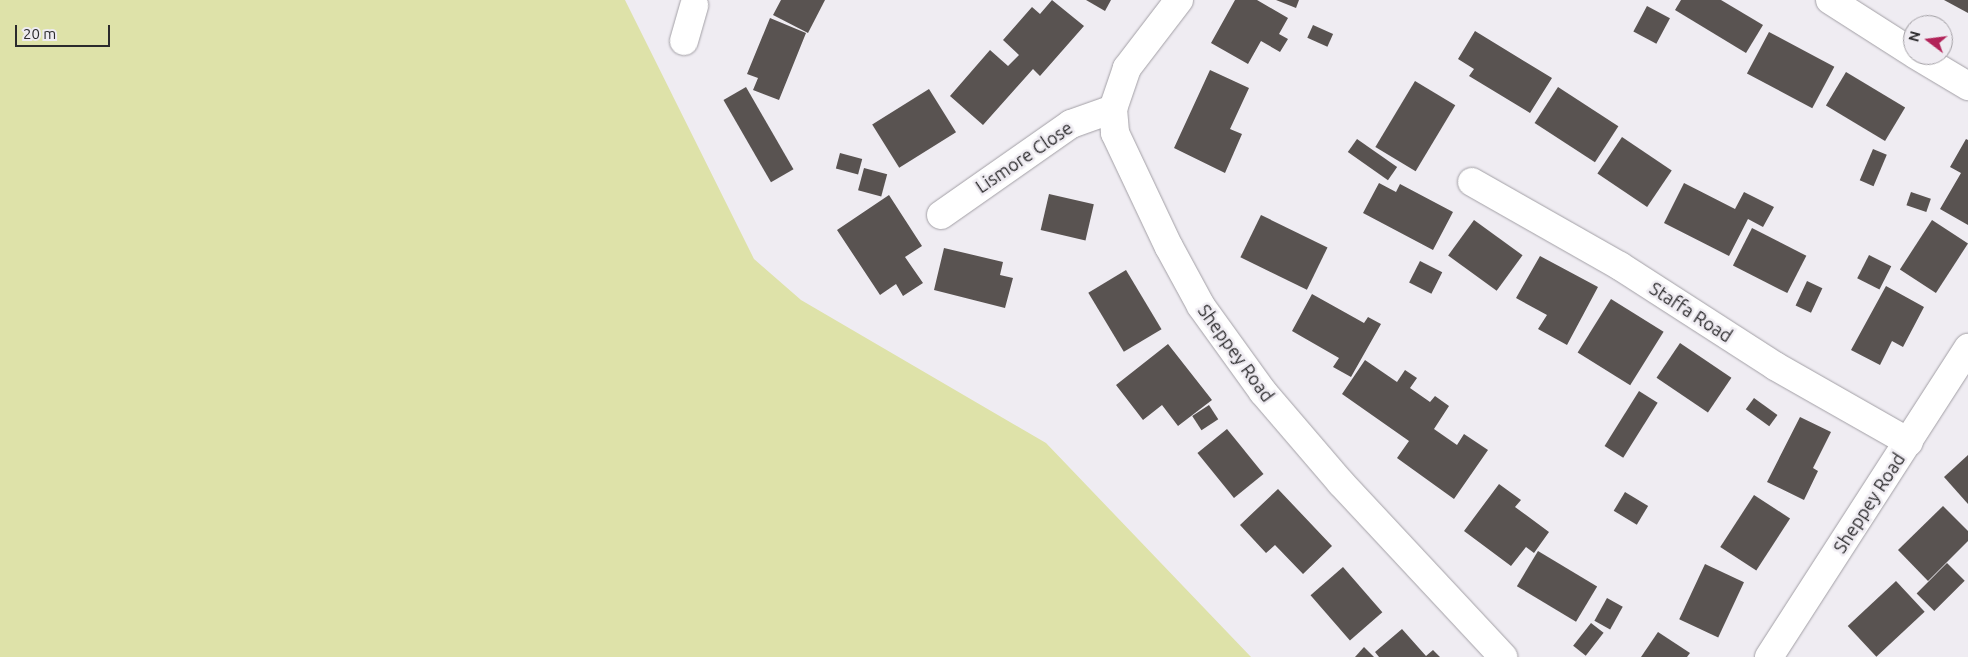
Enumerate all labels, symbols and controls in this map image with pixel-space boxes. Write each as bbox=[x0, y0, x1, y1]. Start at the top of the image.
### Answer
scale bar bbox=[18, 15, 112, 47]
north arrow bbox=[1903, 15, 1953, 65]
text: 20 m bbox=[23, 25, 56, 42]
text: N bbox=[1905, 29, 1924, 44]
street label: Lismore Close bbox=[971, 117, 1077, 197]
street label: Staffa Road bbox=[1646, 277, 1736, 347]
street label: Sheppey Road bbox=[1193, 300, 1279, 406]
street label: Sheppey Road bbox=[1829, 449, 1909, 557]

